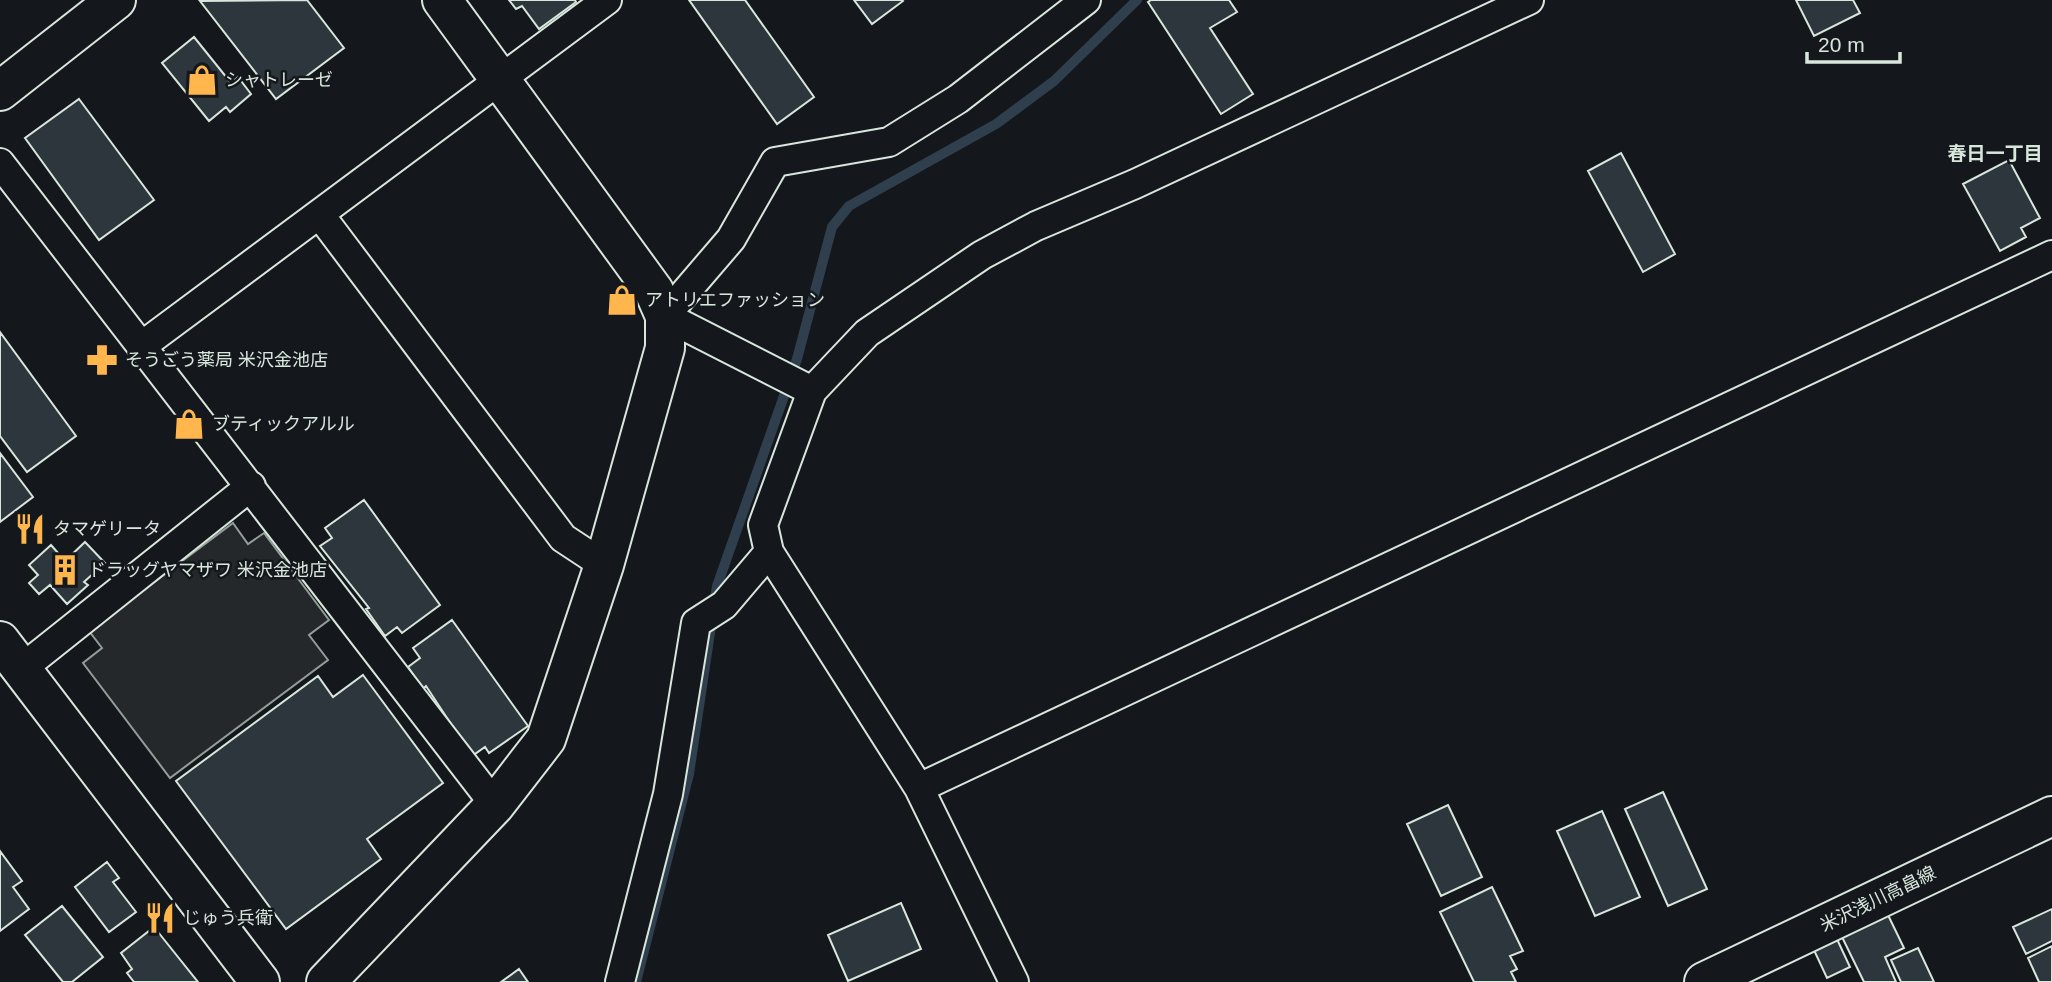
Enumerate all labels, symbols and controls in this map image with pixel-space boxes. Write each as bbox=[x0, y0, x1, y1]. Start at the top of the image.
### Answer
scale bar bbox=[1807, 21, 1900, 65]
text: 20 m bbox=[1818, 33, 1865, 56]
shop icon: シャトレーゼ bbox=[185, 63, 219, 97]
place label: シャトレーゼ bbox=[225, 70, 333, 90]
district label: 春日一丁目 bbox=[1947, 143, 2043, 164]
shop icon: アトリエファッション bbox=[605, 283, 639, 317]
place label: アトリエファッション bbox=[645, 290, 825, 310]
pharmacy icon: そうごう薬局 米沢金池店 bbox=[85, 343, 119, 377]
place label: そうごう薬局 米沢金池店 bbox=[125, 350, 328, 370]
shop icon: ブティックアルル bbox=[172, 407, 206, 441]
place label: ブティックアルル bbox=[212, 414, 355, 434]
restaurant icon: タマゲリータ bbox=[13, 512, 47, 546]
place label: タマゲリータ bbox=[53, 519, 161, 539]
building icon: ドラッグヤマザワ 米沢金池店 bbox=[48, 553, 82, 587]
place label: ドラッグヤマザワ 米沢金池店 bbox=[88, 560, 327, 580]
street label: 米沢浅川高畠線 bbox=[1817, 862, 1939, 936]
restaurant icon: じゅう兵衛 bbox=[143, 901, 177, 935]
place label: じゅう兵衛 bbox=[183, 908, 273, 928]

